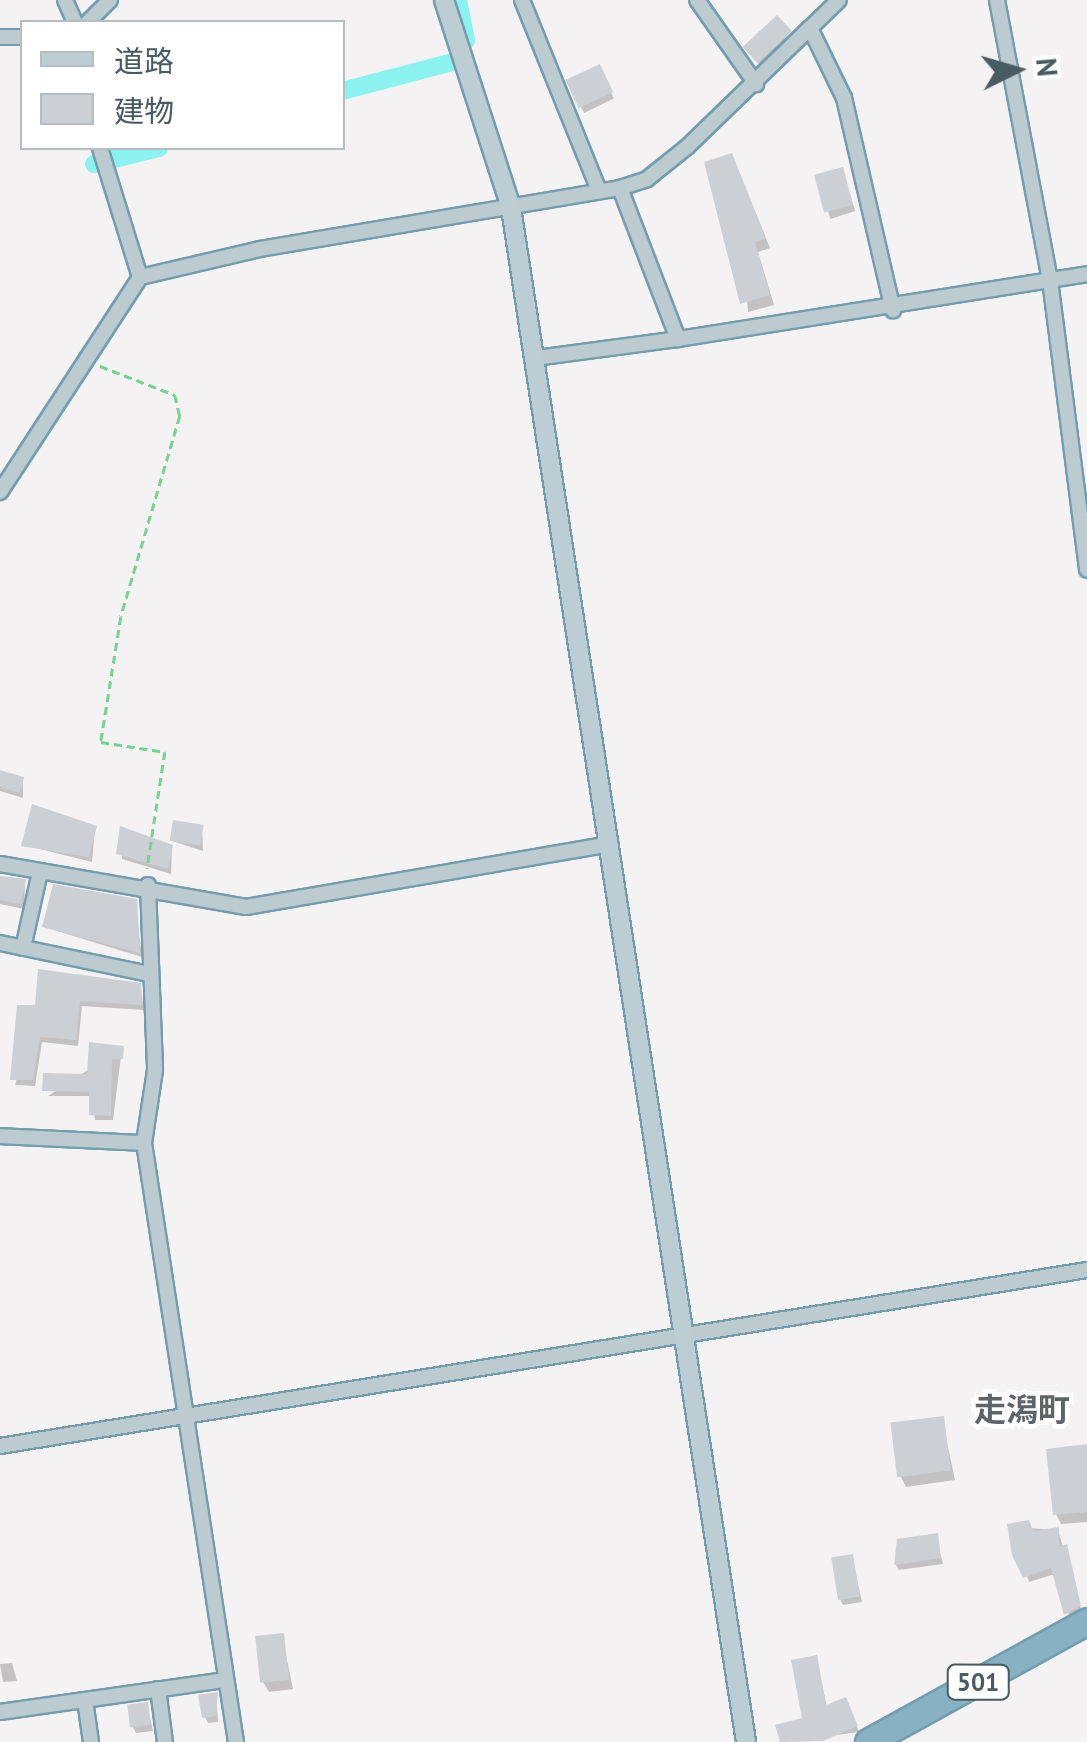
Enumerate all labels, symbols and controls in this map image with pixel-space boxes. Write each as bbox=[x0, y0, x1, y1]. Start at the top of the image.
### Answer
legend bbox=[20, 20, 345, 150]
north arrow bbox=[967, 20, 1067, 120]
text: 道路 bbox=[114, 41, 174, 80]
text: N bbox=[1028, 57, 1067, 78]
text: 建物 bbox=[114, 91, 174, 130]
district label: 走潟町 bbox=[974, 1390, 1070, 1428]
road number: 501 bbox=[946, 1662, 1010, 1702]

